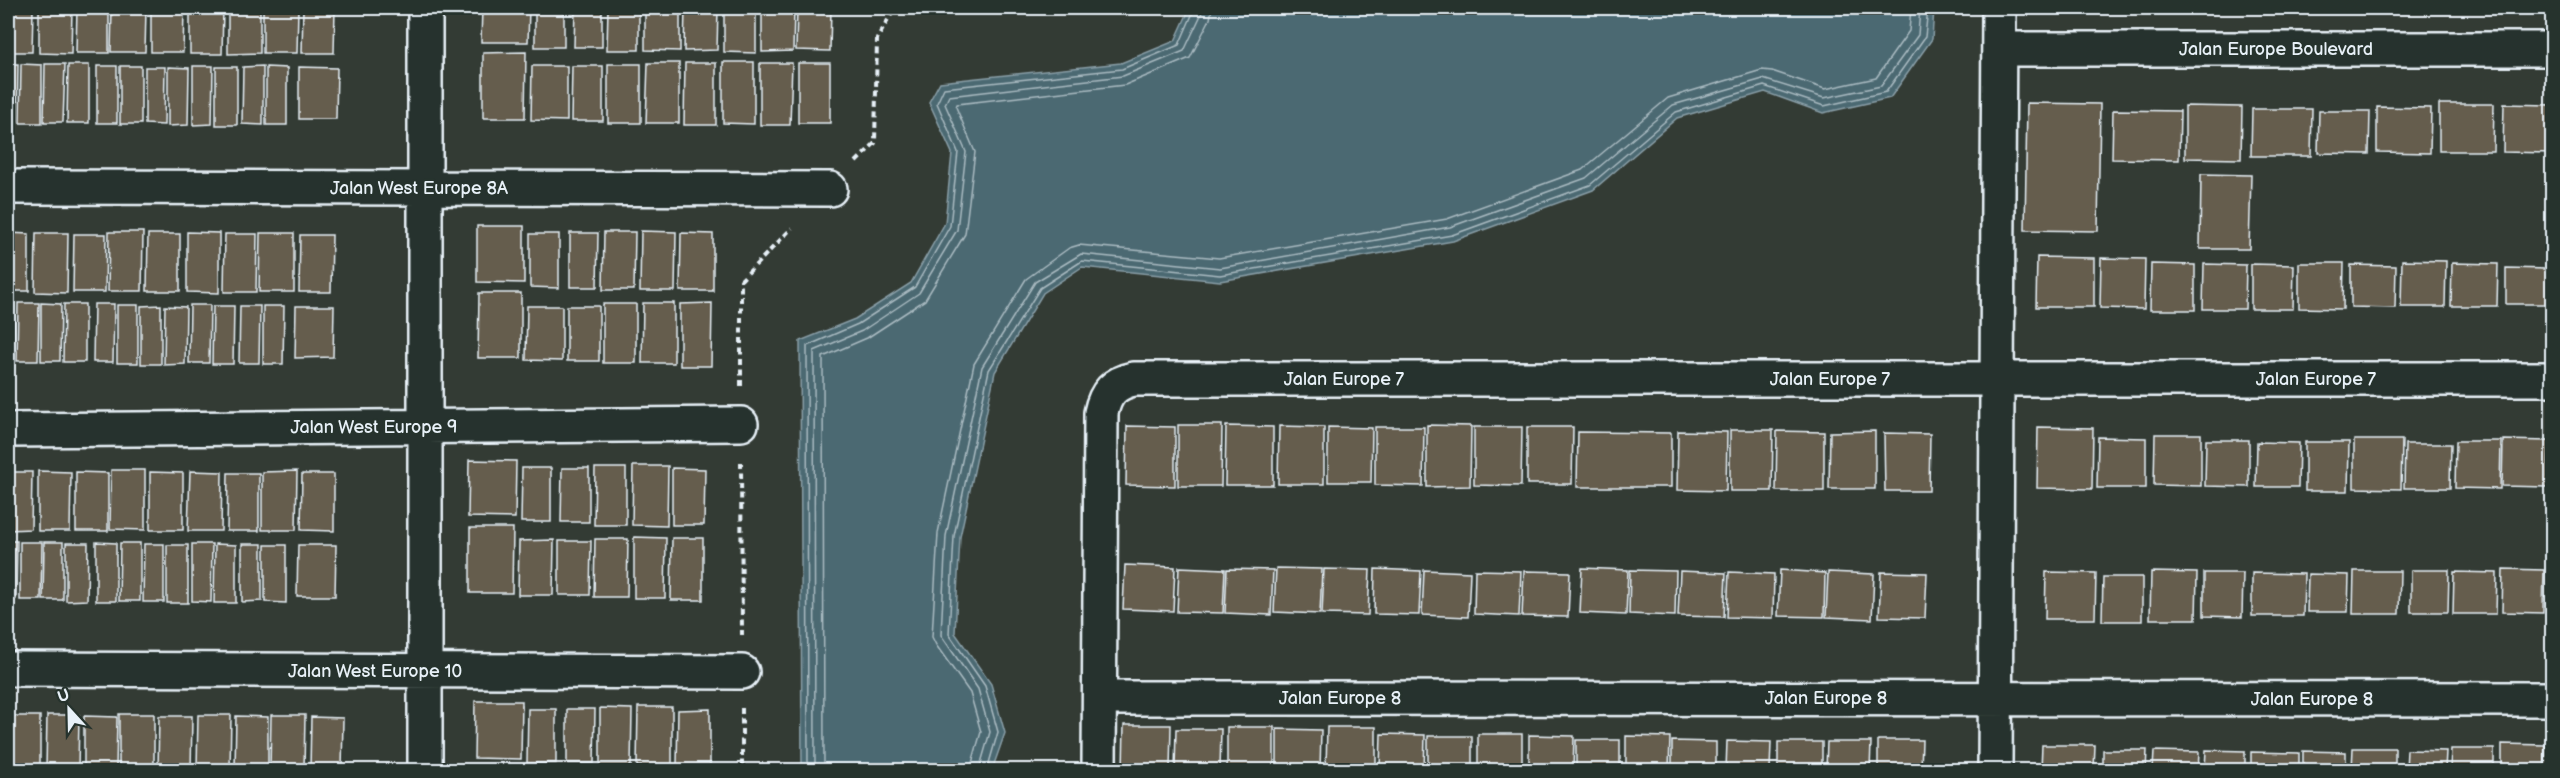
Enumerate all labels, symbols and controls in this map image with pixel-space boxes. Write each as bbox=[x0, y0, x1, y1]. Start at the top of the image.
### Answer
street label: Jalan Europe Boulevard bbox=[2179, 39, 2373, 60]
street label: Jalan West Europe 8A bbox=[330, 178, 508, 199]
street label: Jalan Europe 7 bbox=[1284, 369, 1404, 390]
street label: Jalan Europe 7 bbox=[1770, 369, 1890, 390]
street label: Jalan Europe 7 bbox=[2256, 369, 2376, 390]
street label: Jalan West Europe 9 bbox=[290, 417, 458, 438]
street label: Jalan West Europe 10 bbox=[288, 661, 462, 682]
north arrow bbox=[39, 679, 99, 739]
text: U bbox=[55, 686, 73, 707]
street label: Jalan Europe 8 bbox=[1279, 688, 1401, 709]
street label: Jalan Europe 8 bbox=[1765, 688, 1887, 709]
street label: Jalan Europe 8 bbox=[2251, 689, 2373, 710]

